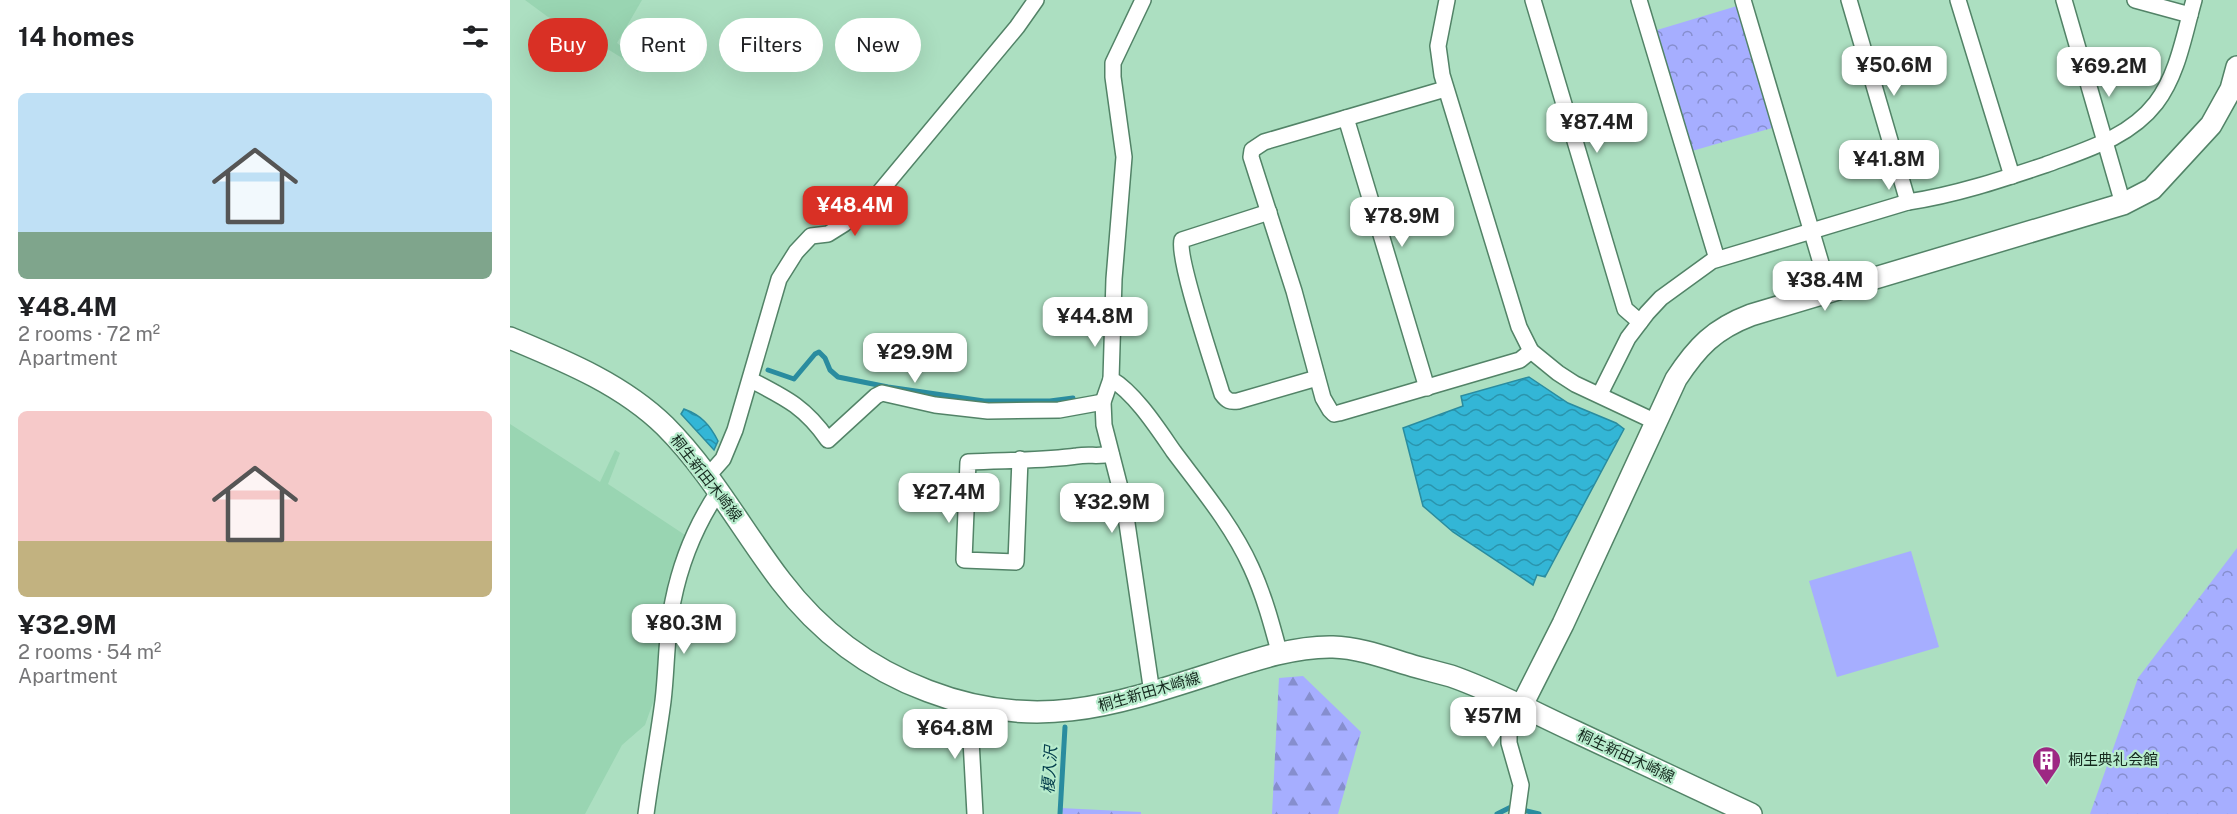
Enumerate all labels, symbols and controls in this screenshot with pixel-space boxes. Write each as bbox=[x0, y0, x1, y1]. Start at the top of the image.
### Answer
chip: Buy bbox=[528, 18, 608, 72]
chip: Rent bbox=[620, 18, 707, 72]
chip: Filters bbox=[719, 18, 823, 72]
chip: New bbox=[835, 18, 921, 72]
icon: filters bbox=[459, 20, 492, 53]
text: 14 homes bbox=[18, 21, 134, 52]
pin: ¥50.6M bbox=[1845, 46, 1943, 97]
pin: ¥69.2M bbox=[2060, 47, 2158, 98]
text: ¥50.6M bbox=[1856, 53, 1932, 77]
text: ¥69.2M bbox=[2071, 54, 2147, 78]
pin: ¥87.4M bbox=[1548, 103, 1646, 154]
text: ¥87.4M bbox=[1560, 110, 1634, 134]
icon: home bbox=[201, 132, 309, 240]
pin: ¥41.8M bbox=[1840, 140, 1938, 191]
text: ¥41.8M bbox=[1853, 147, 1925, 171]
pin: ¥48.4M bbox=[806, 186, 904, 237]
text: ¥48.4M bbox=[817, 193, 893, 217]
pin: ¥78.9M bbox=[1353, 197, 1451, 248]
text: ¥78.9M bbox=[1364, 204, 1440, 228]
pin: ¥38.4M bbox=[1776, 261, 1874, 312]
text: ¥38.4M bbox=[1787, 268, 1863, 292]
text: ¥48.4M bbox=[18, 291, 117, 322]
pin: ¥44.8M bbox=[1046, 297, 1144, 348]
text: ¥44.8M bbox=[1057, 304, 1133, 328]
text: 2 rooms · 72 m² bbox=[18, 322, 160, 346]
pin: ¥29.9M bbox=[866, 333, 964, 384]
text: ¥29.9M bbox=[877, 340, 953, 364]
text: Apartment bbox=[18, 346, 118, 370]
street label: 桐生新田木崎線 bbox=[667, 431, 745, 524]
icon: home bbox=[201, 450, 309, 558]
pin: ¥27.4M bbox=[900, 473, 998, 524]
text: ¥27.4M bbox=[913, 480, 985, 504]
pin: ¥32.9M bbox=[1063, 483, 1161, 534]
text: ¥32.9M bbox=[1074, 490, 1150, 514]
pin: ¥80.3M bbox=[635, 604, 733, 655]
text: ¥32.9M bbox=[18, 609, 117, 640]
text: ¥80.3M bbox=[646, 611, 722, 635]
text: 2 rooms · 54 m² bbox=[18, 640, 161, 664]
text: Apartment bbox=[18, 664, 118, 688]
street label: 桐生新田木崎線 bbox=[1096, 669, 1202, 714]
pin: ¥57M bbox=[1457, 697, 1529, 748]
text: ¥57M bbox=[1464, 704, 1522, 728]
pin: ¥64.8M bbox=[906, 709, 1004, 760]
text: ¥64.8M bbox=[917, 716, 993, 740]
street label: 桐生新田木崎線 bbox=[1575, 726, 1677, 785]
water label: 榎入沢 bbox=[1038, 743, 1061, 795]
building icon: 桐生典礼会館 bbox=[2031, 744, 2063, 786]
place label: 桐生典礼会館 bbox=[2068, 751, 2158, 768]

